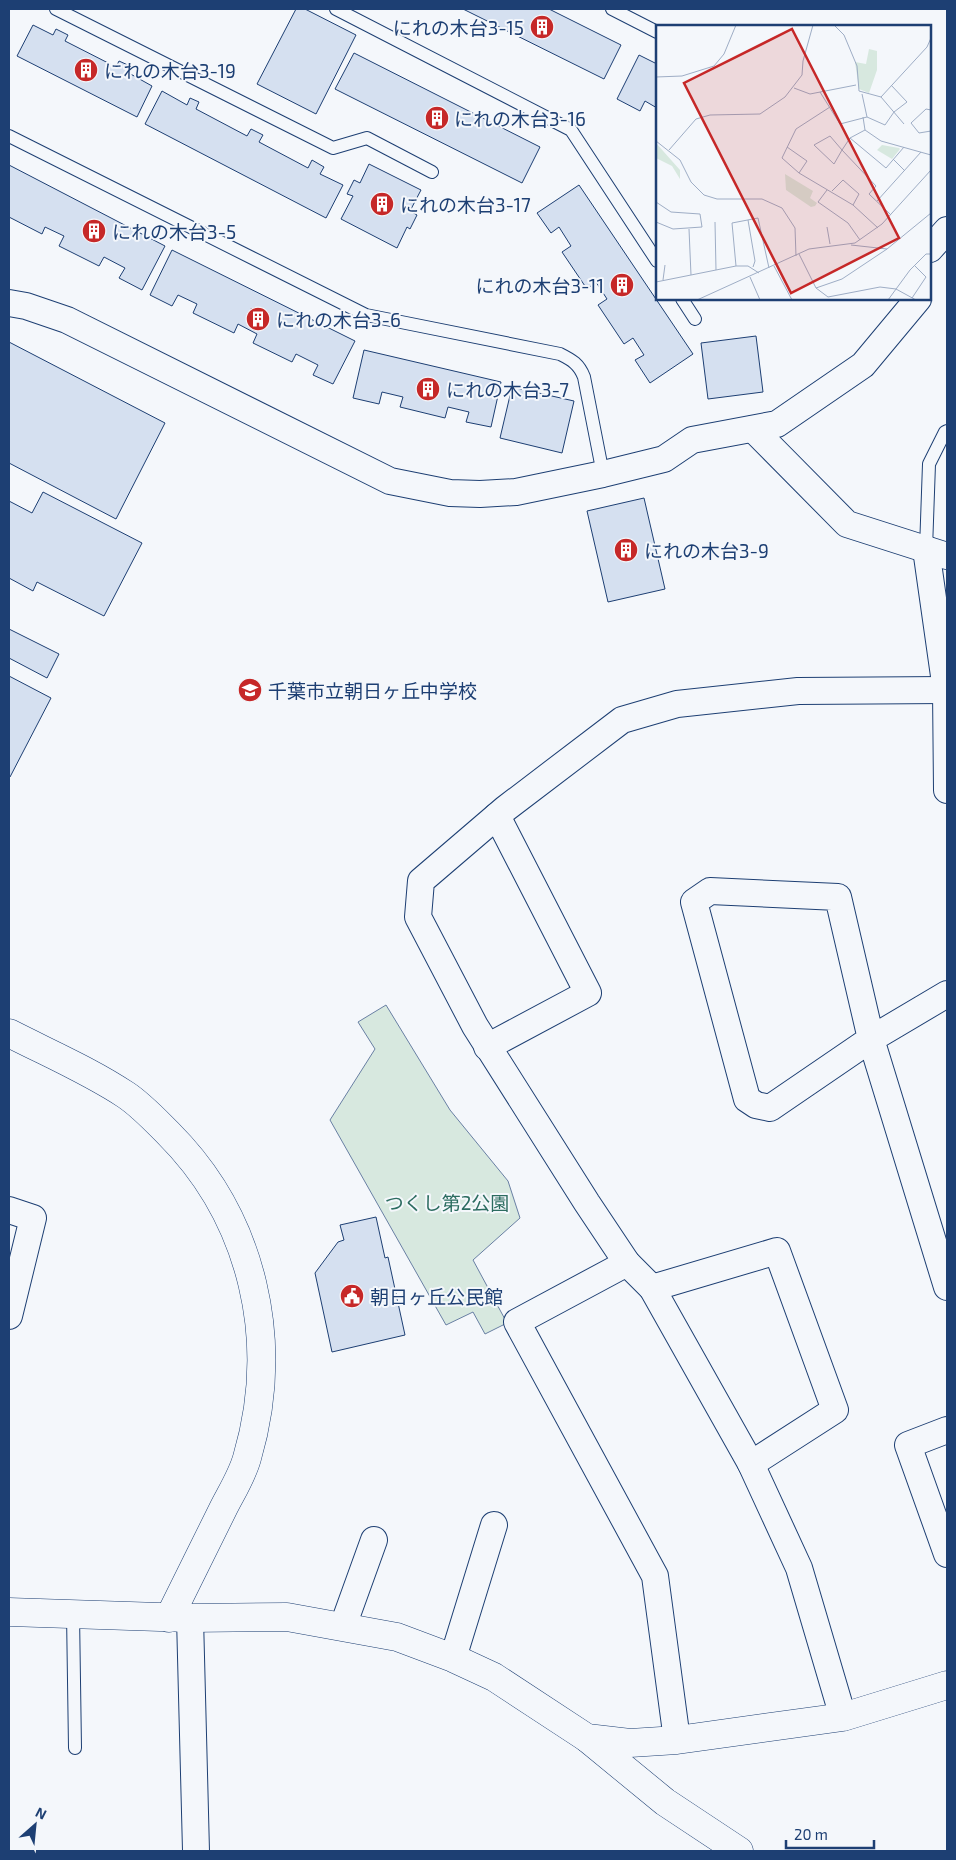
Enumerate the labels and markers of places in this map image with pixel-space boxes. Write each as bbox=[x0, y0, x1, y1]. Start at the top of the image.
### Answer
building icon: にれの木台3-15 bbox=[529, 14, 555, 40]
place label: にれの木台3-15 bbox=[393, 16, 524, 39]
building icon: にれの木台3-19 bbox=[73, 57, 99, 83]
place label: にれの木台3-19 bbox=[104, 59, 236, 82]
building icon: にれの木台3-16 bbox=[424, 105, 450, 131]
place label: にれの木台3-16 bbox=[454, 107, 586, 130]
building icon: にれの木台3-17 bbox=[369, 191, 395, 217]
place label: にれの木台3-17 bbox=[400, 193, 531, 216]
building icon: にれの木台3-5 bbox=[81, 218, 107, 244]
place label: にれの木台3-5 bbox=[112, 220, 236, 243]
building icon: にれの木台3-11 bbox=[609, 272, 635, 298]
place label: にれの木台3-11 bbox=[475, 274, 604, 297]
building icon: にれの木台3-6 bbox=[245, 306, 271, 332]
place label: にれの木台3-6 bbox=[276, 308, 401, 331]
building icon: にれの木台3-7 bbox=[415, 376, 441, 402]
place label: にれの木台3-7 bbox=[446, 378, 569, 401]
building icon: にれの木台3-9 bbox=[613, 537, 639, 563]
place label: にれの木台3-9 bbox=[644, 539, 769, 562]
school or university icon: 千葉市立朝日ヶ丘中学校 bbox=[237, 677, 263, 703]
place label: 千葉市立朝日ヶ丘中学校 bbox=[268, 679, 477, 702]
public building icon: 朝日ヶ丘公民館 bbox=[339, 1283, 365, 1309]
place label: 朝日ヶ丘公民館 bbox=[370, 1285, 503, 1308]

